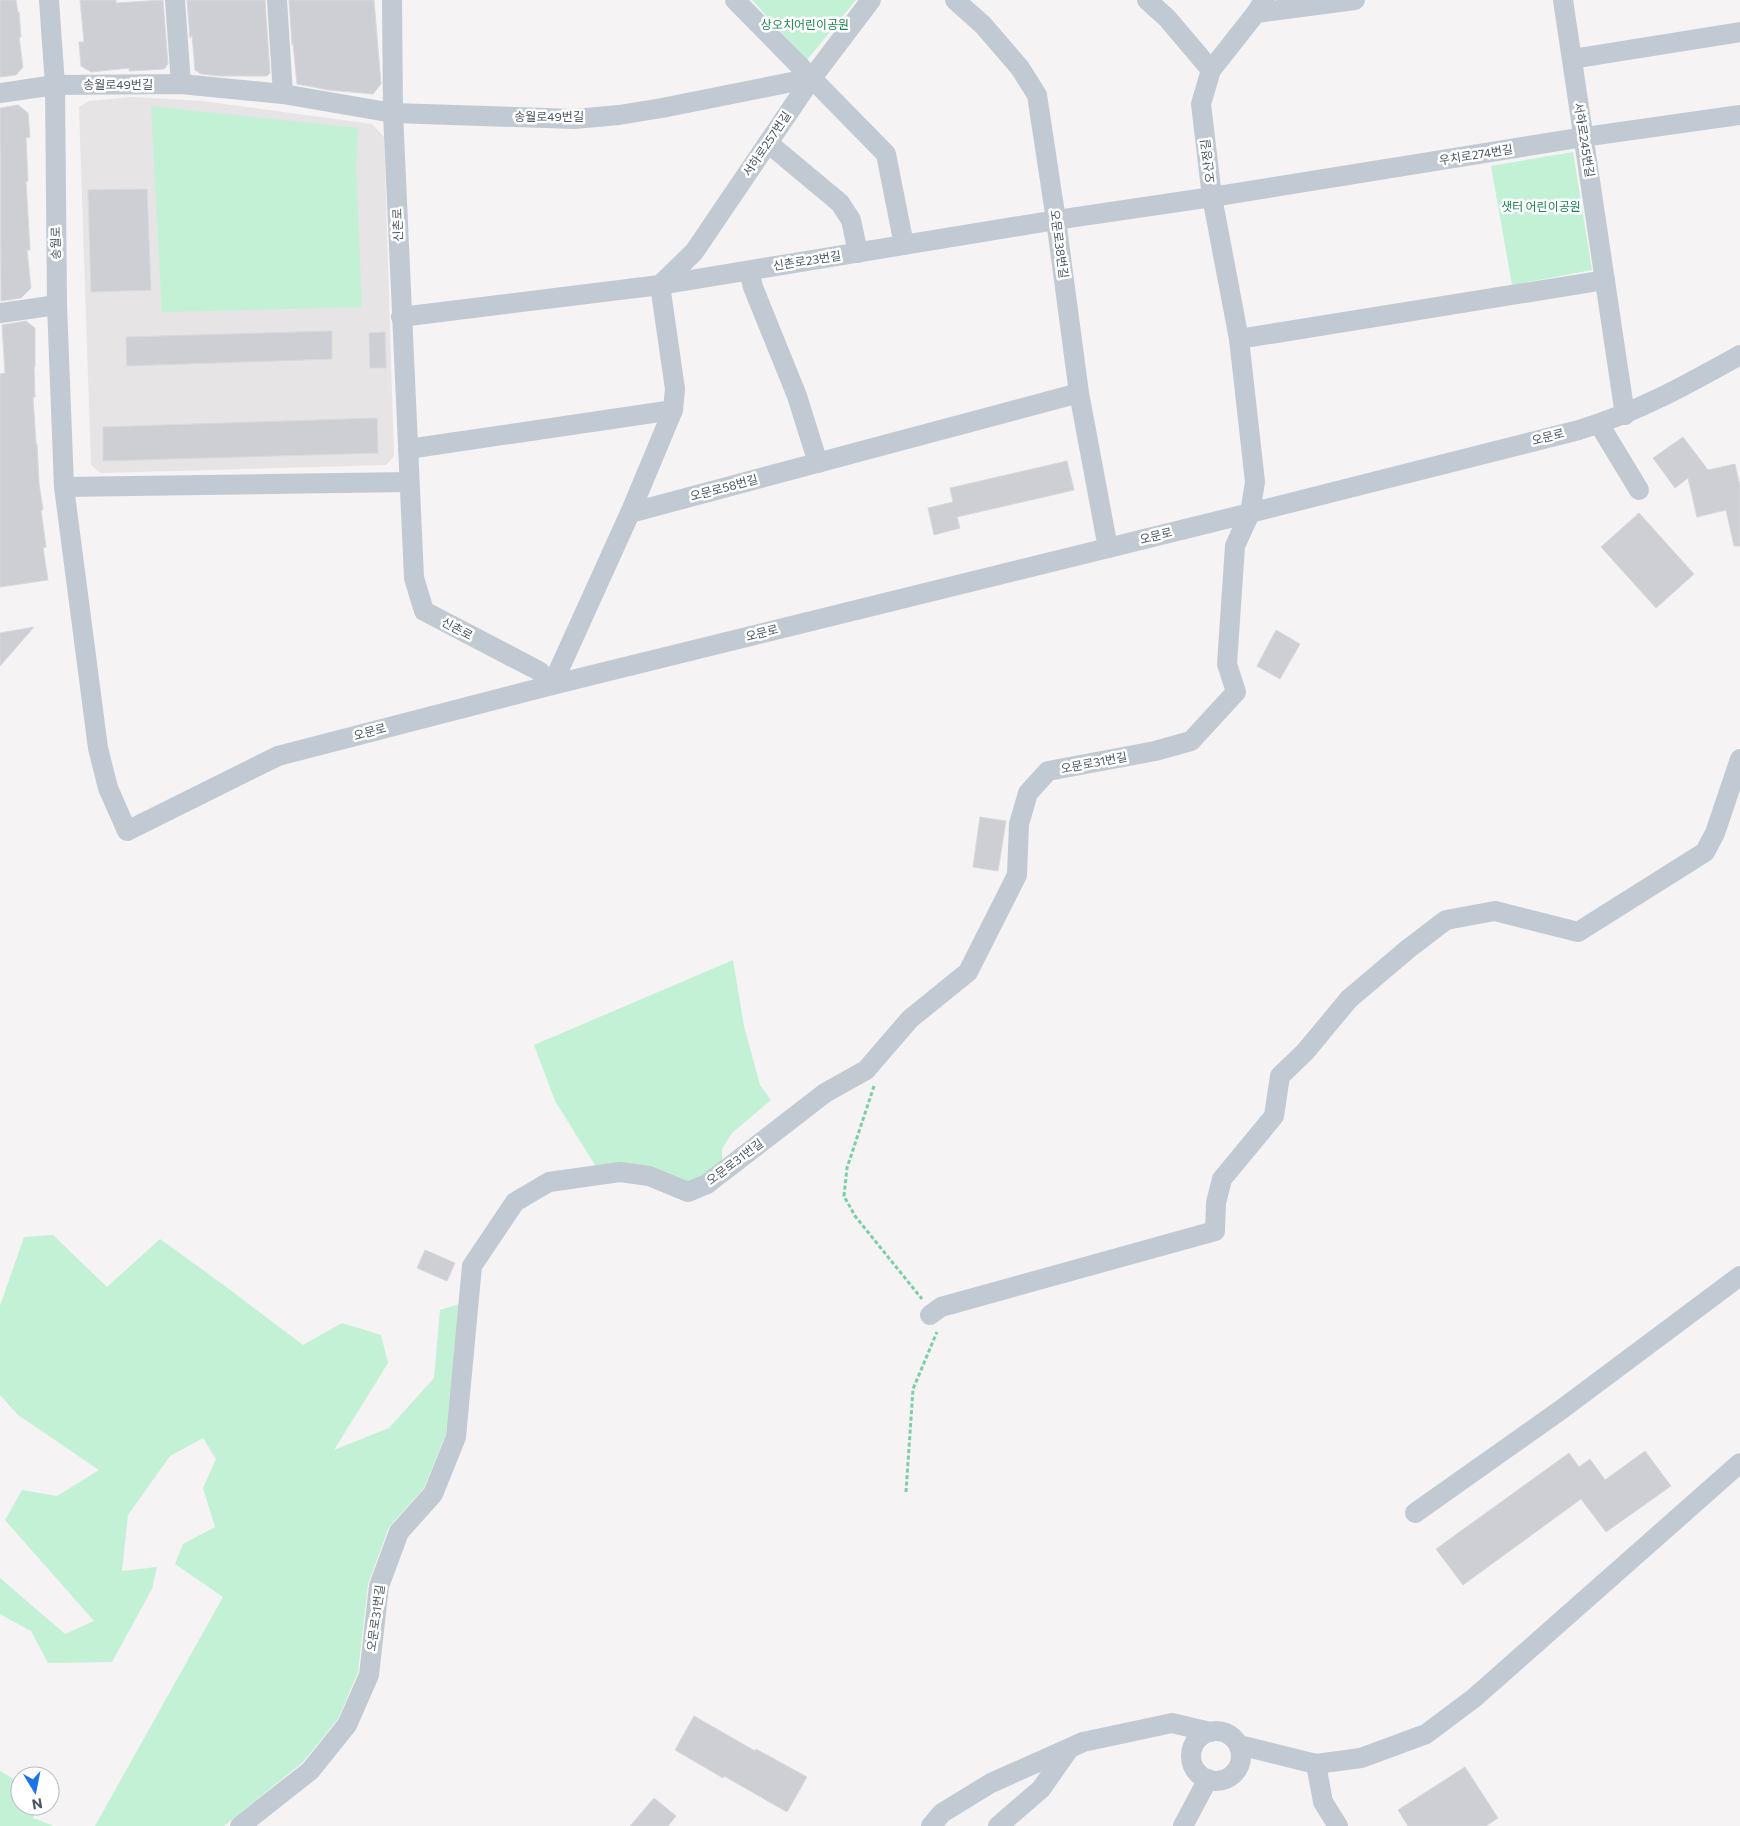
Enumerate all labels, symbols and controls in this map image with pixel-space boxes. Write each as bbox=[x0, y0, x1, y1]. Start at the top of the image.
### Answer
park label: 상오치어린이공원 bbox=[761, 17, 849, 31]
street label: 송월로49번길 bbox=[83, 77, 153, 91]
street label: 서하로245번길 bbox=[1572, 101, 1598, 178]
street label: 서하로257번길 bbox=[739, 108, 793, 178]
street label: 송월로49번길 bbox=[514, 109, 584, 123]
street label: 오산정길 bbox=[1197, 138, 1217, 184]
street label: 우치로274번길 bbox=[1438, 141, 1514, 167]
park label: 샛터 어린이공원 bbox=[1501, 199, 1581, 213]
street label: 신촌로 bbox=[389, 208, 405, 242]
street label: 오문로38번길 bbox=[1048, 209, 1072, 279]
street label: 송월로 bbox=[48, 226, 62, 260]
street label: 신촌로23번길 bbox=[772, 248, 842, 272]
street label: 오문로 bbox=[1530, 425, 1566, 447]
street label: 오문로58번길 bbox=[688, 471, 759, 503]
street label: 오문로 bbox=[1138, 524, 1174, 546]
street label: 신촌로 bbox=[440, 614, 475, 642]
street label: 오문로 bbox=[744, 621, 780, 643]
street label: 오문로 bbox=[352, 720, 388, 742]
street label: 오문로31번길 bbox=[1059, 749, 1128, 775]
street label: 오문로31번길 bbox=[703, 1135, 765, 1187]
street label: 오문로31번길 bbox=[363, 1584, 387, 1652]
north arrow bbox=[10, 1766, 60, 1816]
text: N bbox=[31, 1795, 44, 1814]

